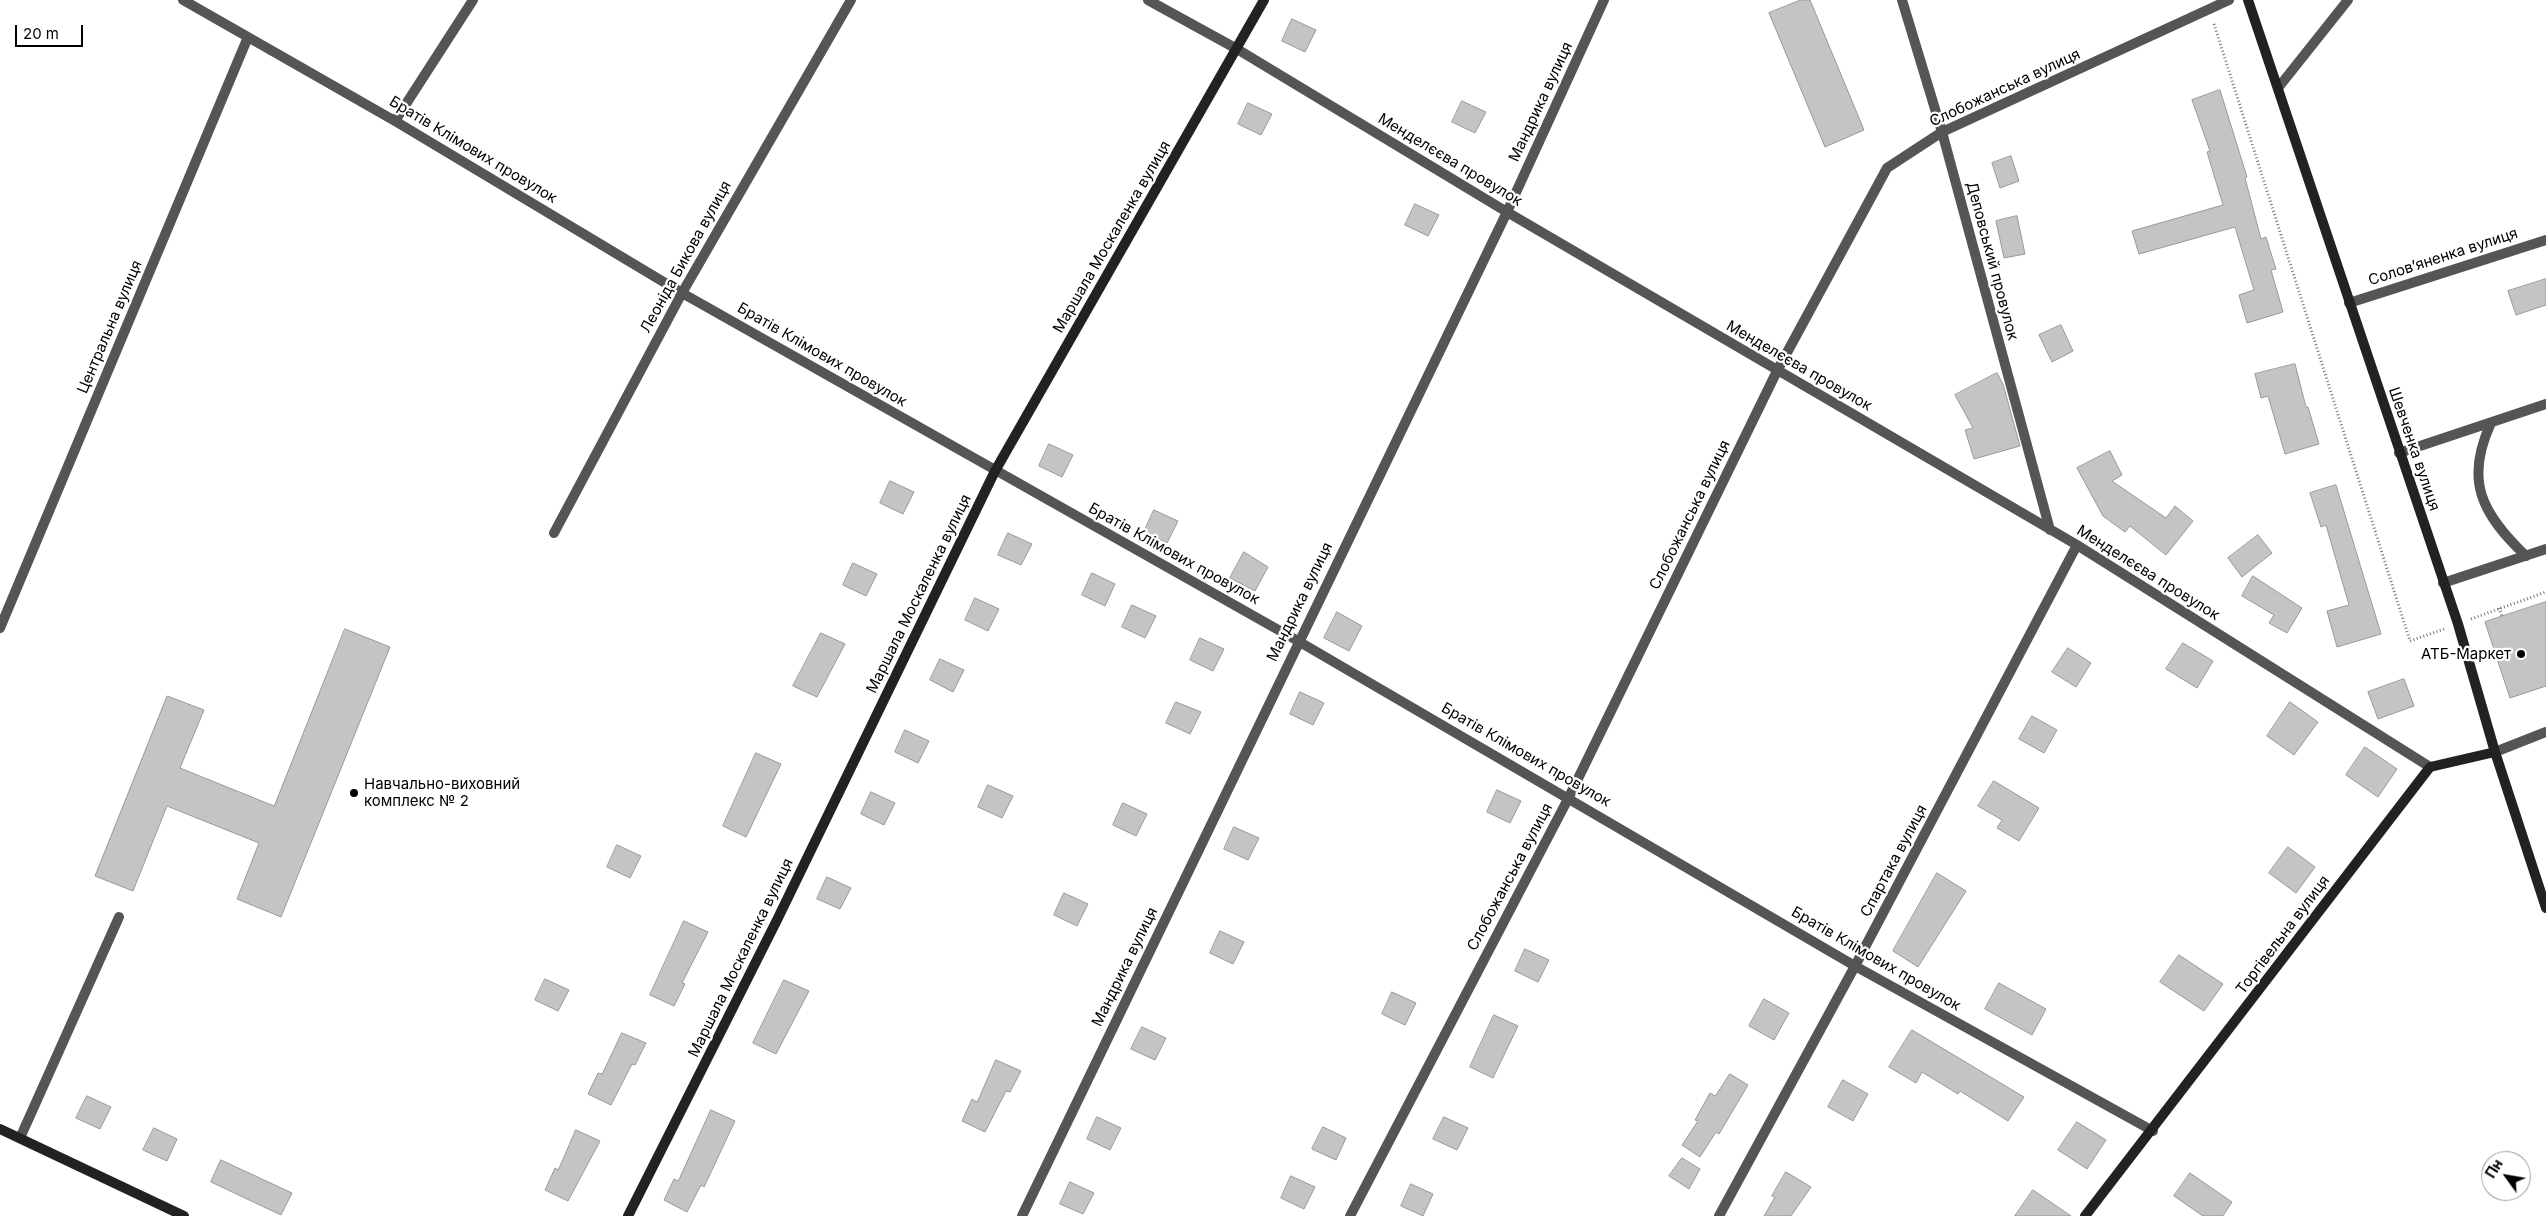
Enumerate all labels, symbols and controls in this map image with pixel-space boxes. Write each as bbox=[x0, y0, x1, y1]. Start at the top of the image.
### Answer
scale bar bbox=[18, 15, 85, 47]
text: 20 m bbox=[23, 24, 59, 43]
street label: Мандрика вулиця bbox=[1505, 39, 1577, 165]
street label: Слобожанська вулиця bbox=[1927, 45, 2083, 131]
street label: Братів Клімових провулок bbox=[386, 93, 560, 207]
street label: Менделєєва провулок bbox=[1375, 110, 1525, 210]
street label: Маршала Москаленка вулиця bbox=[1049, 138, 1175, 336]
street label: Леоніда Бикова вулиця bbox=[637, 178, 735, 336]
street label: Деповський провулок bbox=[1962, 180, 2022, 342]
street label: Солов’яненка вулиця bbox=[2366, 224, 2520, 290]
street label: Центральна вулиця bbox=[74, 258, 146, 396]
street label: Братів Клімових провулок bbox=[734, 299, 910, 411]
street label: Менделєєва провулок bbox=[1723, 317, 1875, 415]
street label: Шевченка вулиця bbox=[2384, 385, 2444, 513]
street label: Слобожанська вулиця bbox=[1646, 437, 1734, 593]
street label: Маршала Москаленка вулиця bbox=[863, 492, 975, 696]
street label: Братів Клімових провулок bbox=[1085, 499, 1263, 609]
street label: Менделєєва провулок bbox=[2073, 522, 2223, 624]
street label: Мандрика вулиця bbox=[1263, 540, 1337, 664]
place label: АТБ-Маркет bbox=[2421, 645, 2511, 663]
marker: АТБ-Маркет bbox=[2515, 648, 2527, 660]
street label: Братів Клімових провулок bbox=[1438, 699, 1614, 811]
place label: Навчально-виховний комплекс № 2 bbox=[364, 775, 520, 810]
marker: Навчально-виховний комплекс № 2 bbox=[348, 787, 360, 799]
street label: Слобожанська вулиця bbox=[1463, 800, 1557, 954]
street label: Спартака вулиця bbox=[1857, 802, 1931, 920]
street label: Маршала Москаленка вулиця bbox=[685, 856, 797, 1060]
street label: Торгівельна вулиця bbox=[2233, 872, 2333, 998]
street label: Братів Клімових провулок bbox=[1788, 903, 1964, 1015]
street label: Мандрика вулиця bbox=[1088, 905, 1162, 1029]
north arrow bbox=[2481, 1151, 2531, 1201]
text: Пн bbox=[2481, 1156, 2506, 1181]

